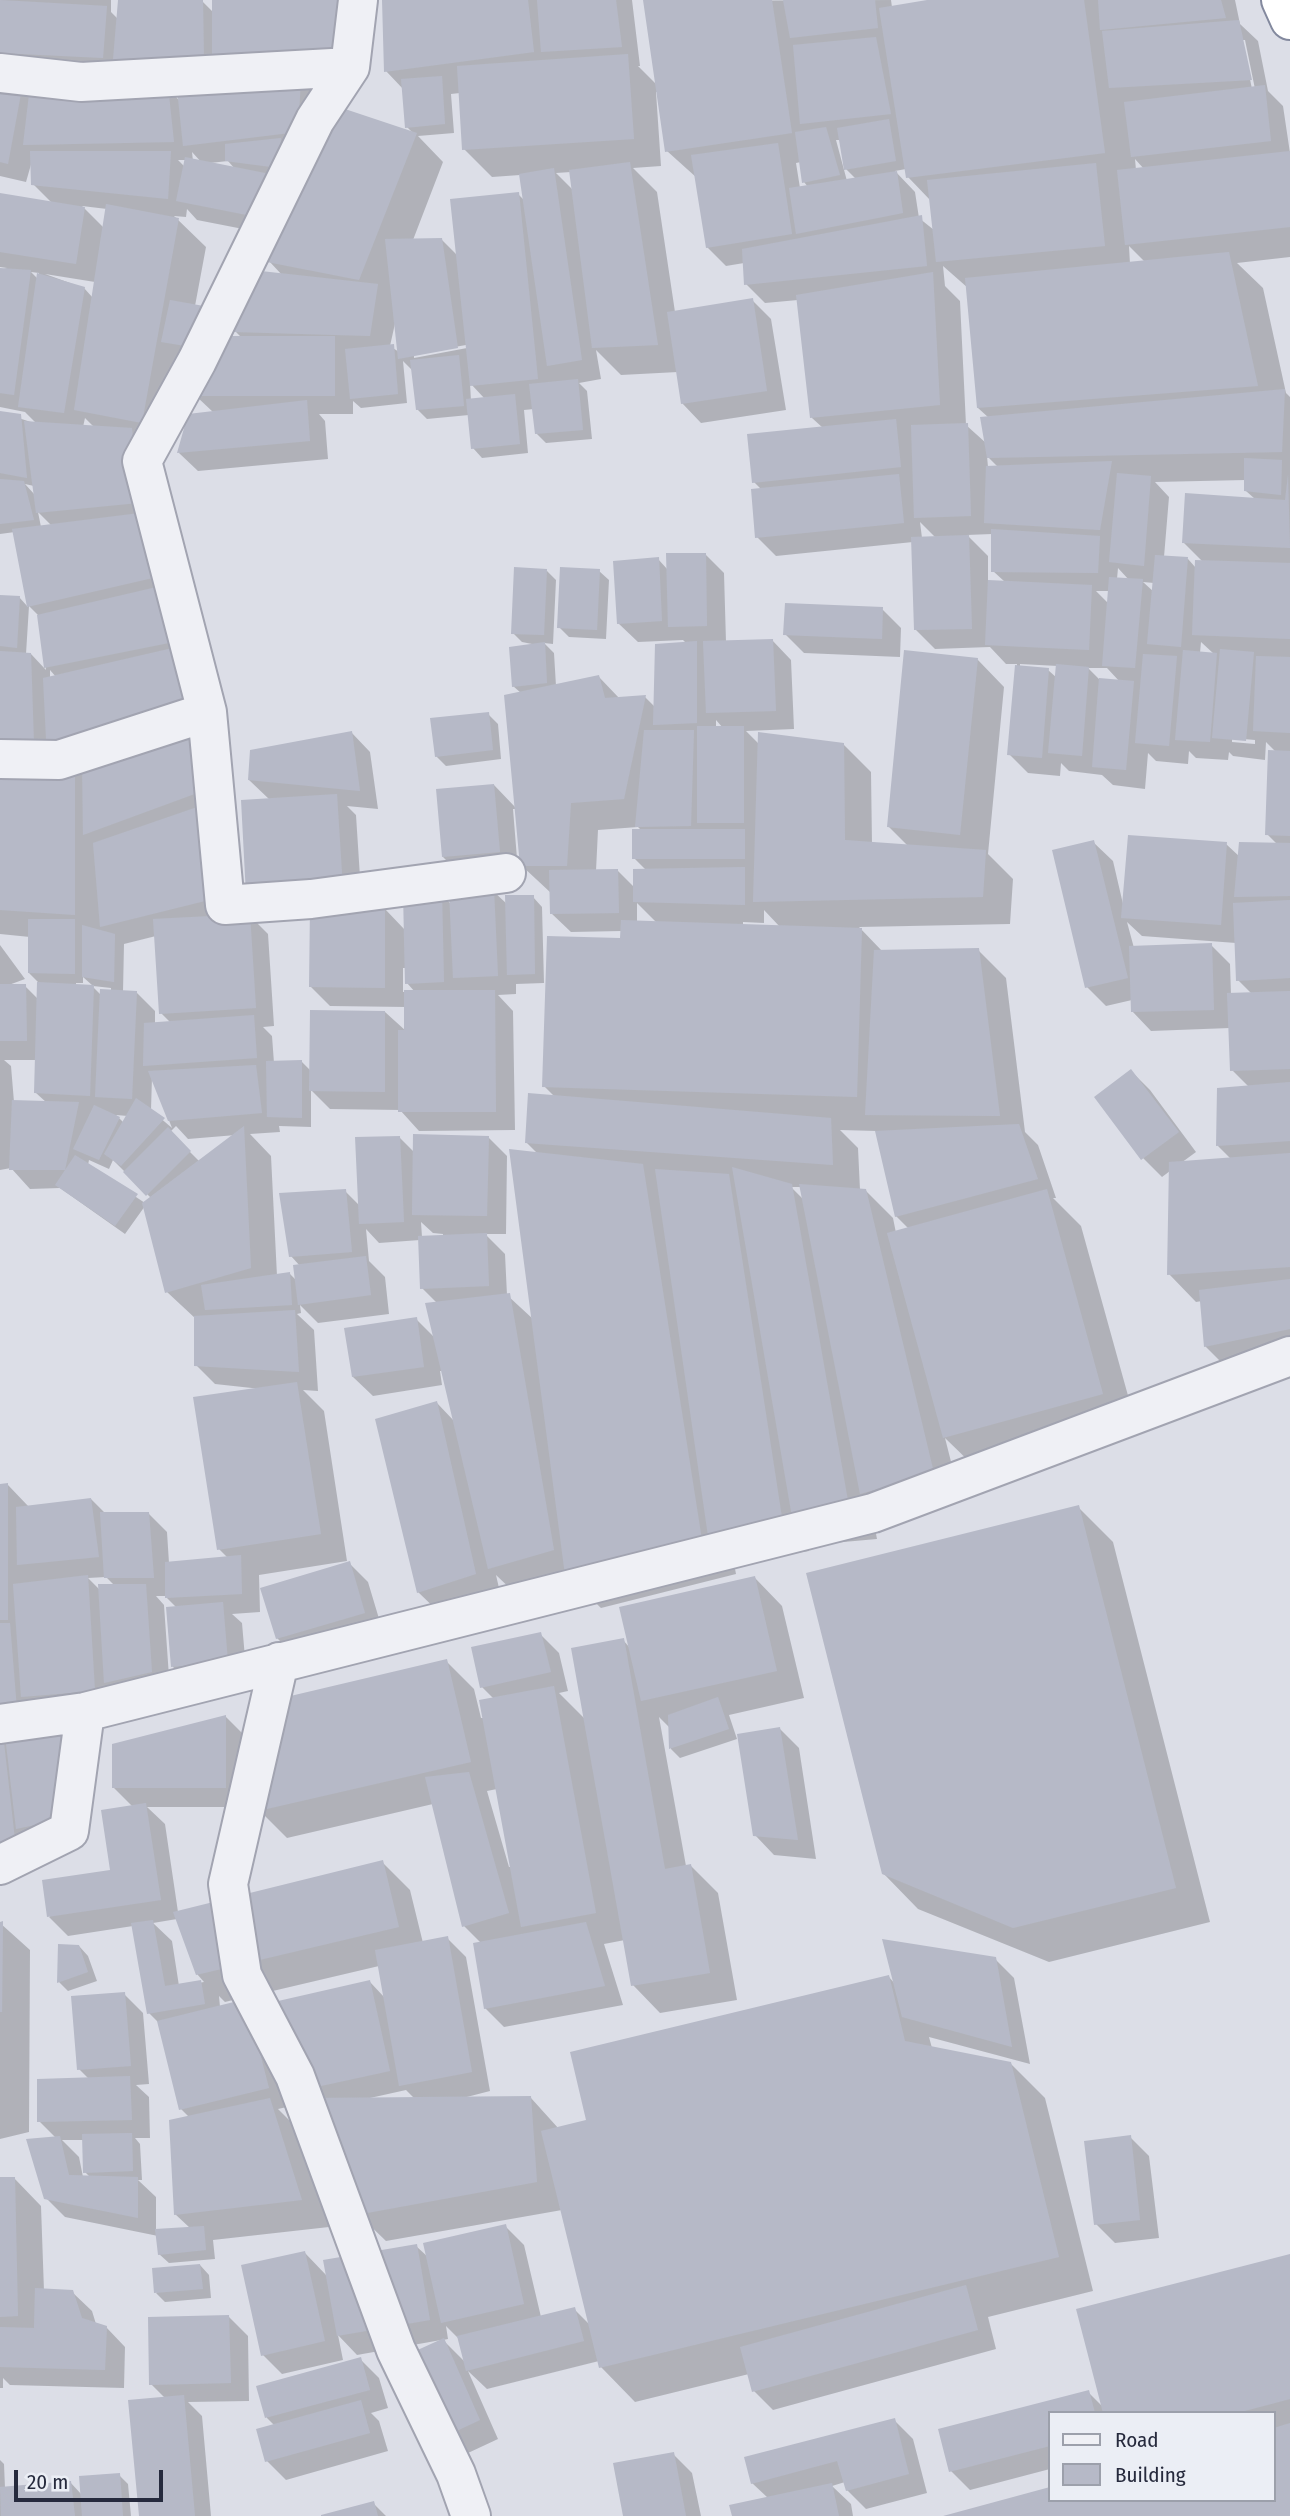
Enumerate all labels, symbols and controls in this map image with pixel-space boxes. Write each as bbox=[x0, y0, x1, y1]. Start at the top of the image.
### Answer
legend bbox=[1048, 2411, 1276, 2502]
text: Road bbox=[1115, 2427, 1159, 2453]
scale bar bbox=[18, 2456, 166, 2500]
text: Building bbox=[1115, 2462, 1186, 2488]
text: 20 m bbox=[27, 2469, 68, 2495]

